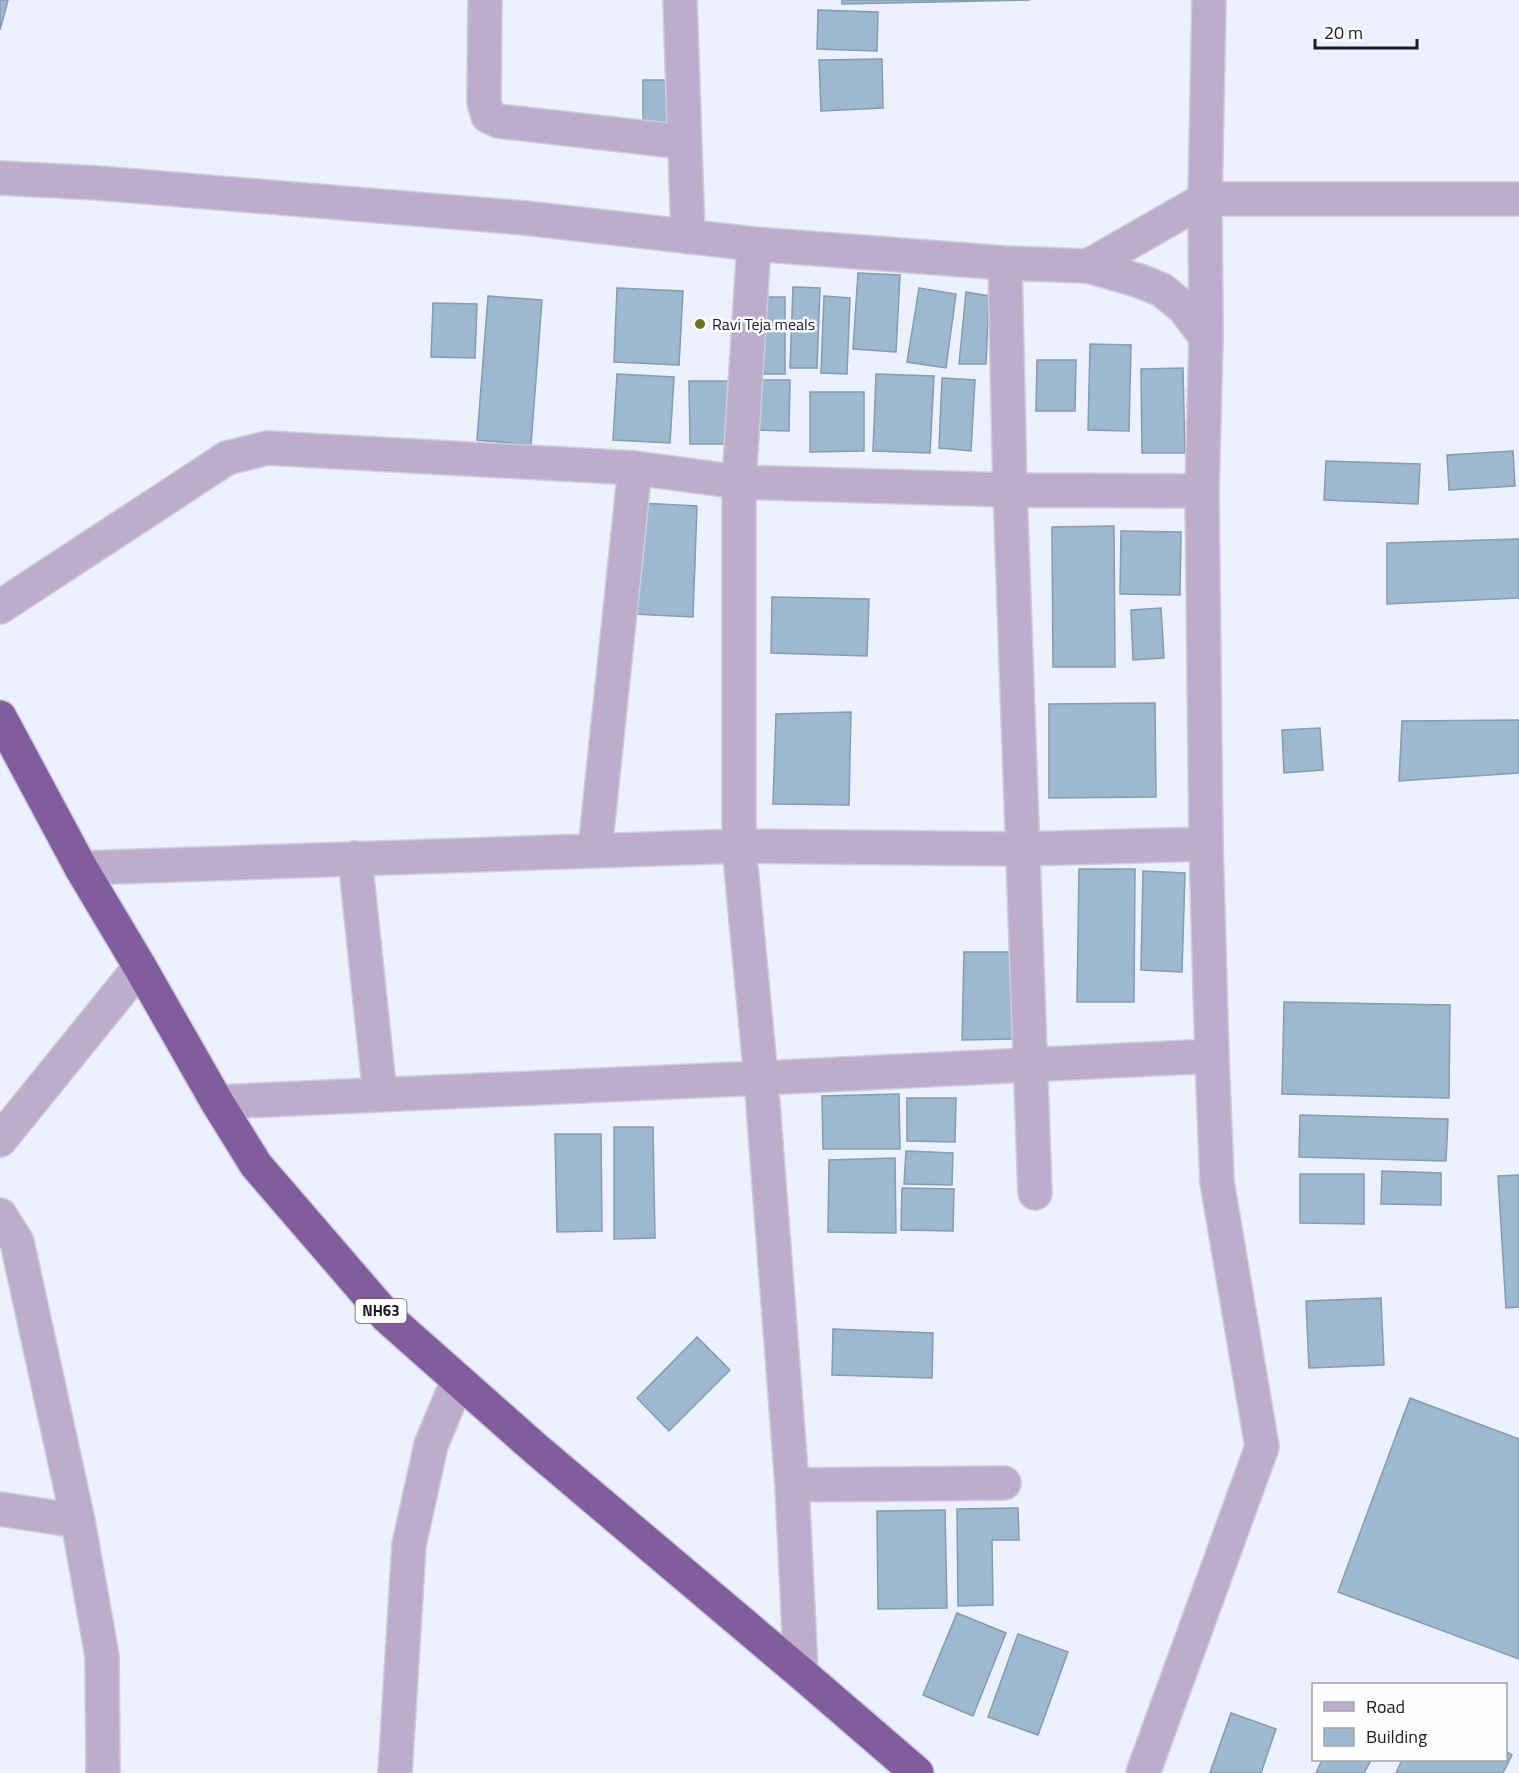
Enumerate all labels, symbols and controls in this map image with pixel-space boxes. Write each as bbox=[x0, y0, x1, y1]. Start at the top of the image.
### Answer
scale bar bbox=[1315, 12, 1417, 50]
text: 20 m bbox=[1324, 19, 1363, 46]
place label: Ravi Teja meals bbox=[712, 312, 815, 336]
marker: Ravi Teja meals bbox=[693, 317, 707, 331]
road number: NH63 bbox=[356, 1299, 406, 1323]
legend bbox=[1312, 1683, 1507, 1761]
text: Road bbox=[1366, 1693, 1405, 1720]
text: Building bbox=[1366, 1723, 1427, 1750]

